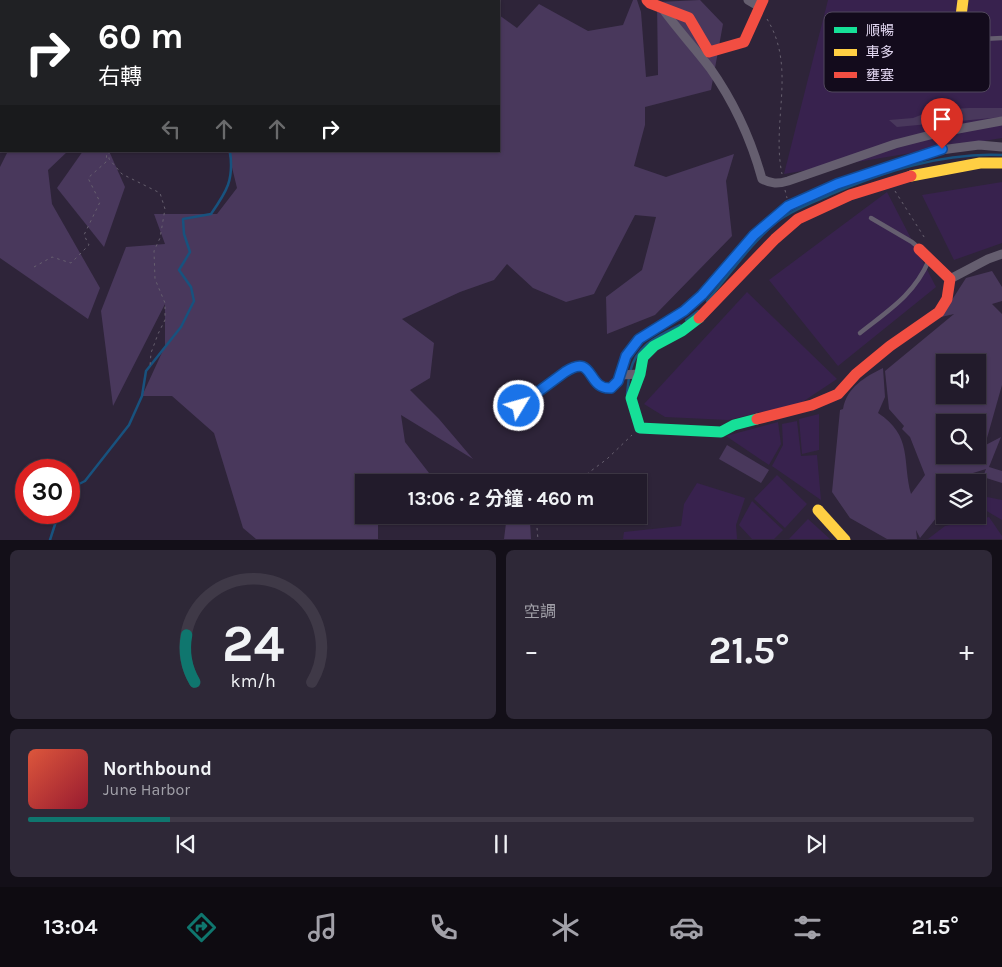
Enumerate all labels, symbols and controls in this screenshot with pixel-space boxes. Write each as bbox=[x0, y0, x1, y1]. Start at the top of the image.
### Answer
legend bbox=[824, 12, 990, 92]
text: 60 m bbox=[98, 16, 183, 57]
icon: right bbox=[15, 20, 80, 85]
text: 順暢 bbox=[866, 22, 894, 39]
text: 車多 bbox=[866, 44, 894, 61]
text: 右轉 bbox=[98, 64, 142, 90]
text: 壅塞 bbox=[866, 67, 894, 84]
pin bbox=[921, 98, 963, 149]
icon: arrive bbox=[928, 105, 956, 133]
icon: left bbox=[157, 115, 185, 143]
icon: ahead bbox=[210, 115, 238, 143]
icon: ahead bbox=[263, 115, 291, 143]
icon: right bbox=[316, 115, 344, 143]
map controls bbox=[936, 354, 986, 524]
button: sound bbox=[936, 354, 986, 404]
position arrow bbox=[492, 379, 544, 431]
button: search bbox=[936, 414, 986, 464]
speed limit sign: 30 bbox=[15, 459, 80, 524]
button: layers bbox=[936, 474, 986, 524]
text: 13:06 · 2 分鐘 · 460 m bbox=[408, 488, 594, 510]
text: 空調 bbox=[524, 602, 556, 621]
text: 24 bbox=[222, 613, 284, 674]
text: 21.5° bbox=[708, 628, 790, 673]
text: − bbox=[524, 634, 539, 667]
text: + bbox=[959, 634, 974, 667]
text: km/h bbox=[230, 671, 276, 692]
text: Northbound bbox=[103, 758, 212, 780]
text: June Harbor bbox=[103, 780, 190, 799]
icon: previous bbox=[172, 830, 200, 858]
icon: pause bbox=[487, 830, 515, 858]
icon: next bbox=[802, 830, 830, 858]
icon: directions bbox=[184, 910, 219, 945]
icon: music bbox=[305, 910, 340, 945]
icon: phone bbox=[426, 910, 461, 945]
icon: climate bbox=[548, 910, 583, 945]
icon: car bbox=[669, 910, 704, 945]
icon: filters bbox=[790, 910, 825, 945]
text: 13:04 bbox=[43, 914, 98, 940]
text: 21.5° bbox=[912, 914, 959, 940]

